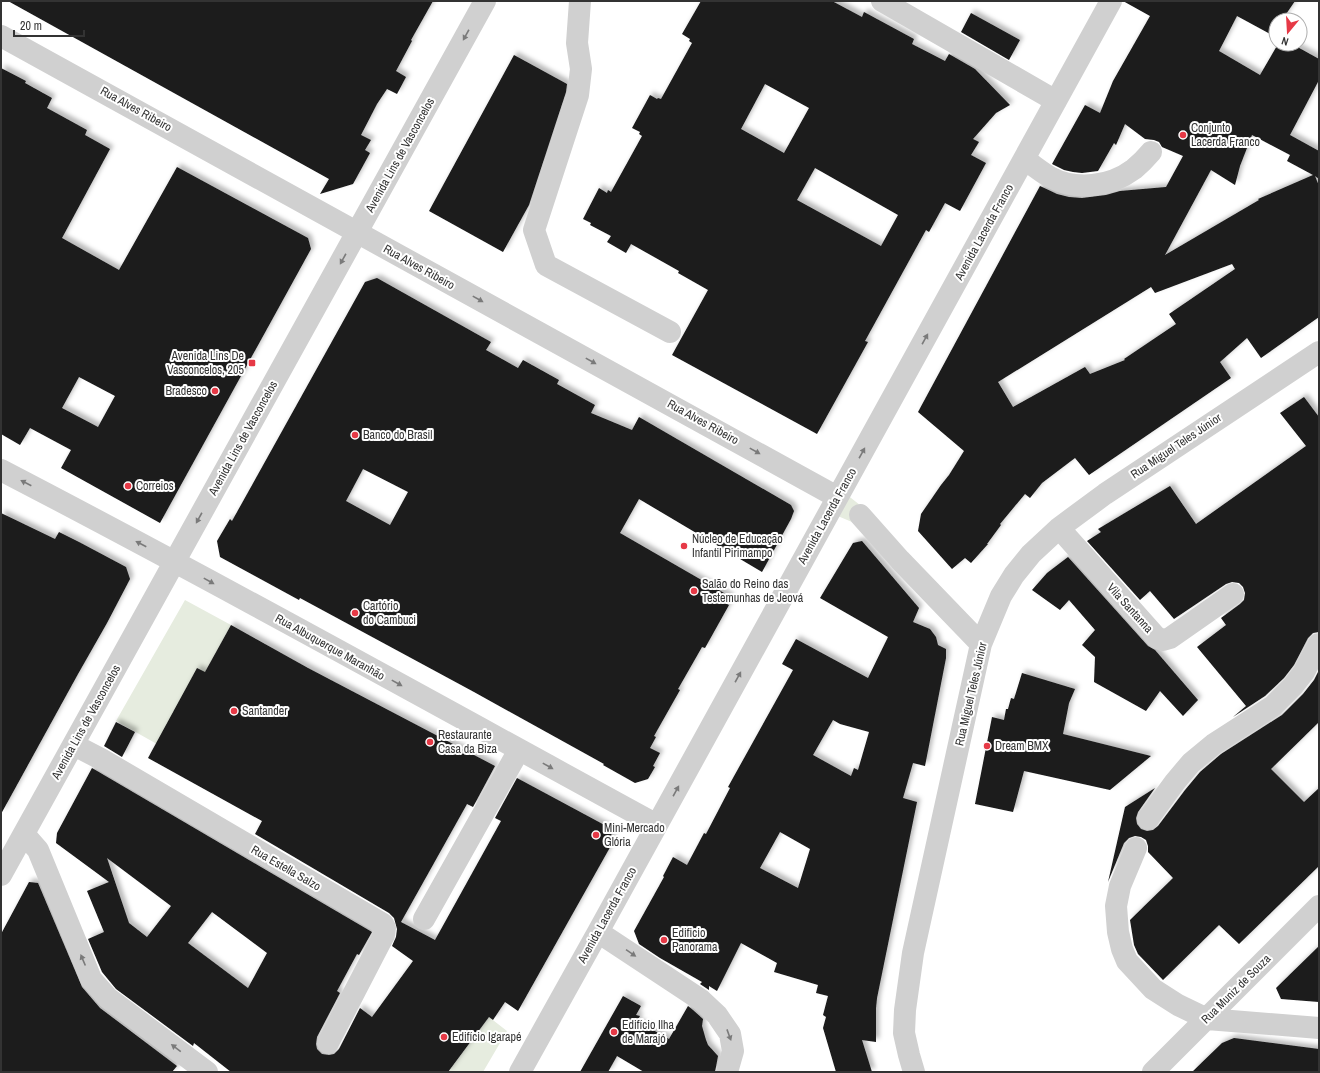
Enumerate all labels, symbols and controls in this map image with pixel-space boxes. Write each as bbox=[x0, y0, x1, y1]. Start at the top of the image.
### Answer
scale bar bbox=[14, 12, 84, 38]
north arrow bbox=[1268, 12, 1308, 52]
text: 20 m bbox=[20, 18, 42, 34]
one-way arrow bbox=[463, 29, 470, 41]
text: N bbox=[1280, 34, 1290, 49]
street label: Rua Alves Ribeiro bbox=[97, 83, 175, 135]
street label: Avenida Lins de Vasconcelos bbox=[361, 95, 438, 216]
place label: Conjunto Lacerda Franco bbox=[1191, 120, 1260, 150]
marker: Conjunto Lacerda Franco bbox=[1178, 130, 1188, 140]
street label: Avenida Lacerda Franco bbox=[950, 181, 1017, 284]
street label: Rua Alves Ribeiro bbox=[380, 241, 458, 293]
one-way arrow bbox=[339, 254, 346, 265]
one-way arrow bbox=[472, 295, 483, 302]
one-way arrow bbox=[921, 333, 928, 345]
place label: Avenida Lins De Vasconcelos, 205 bbox=[167, 348, 245, 378]
marker: Avenida Lins De Vasconcelos, 205 bbox=[247, 358, 257, 368]
one-way arrow bbox=[586, 358, 597, 364]
street label: Avenida Lins de Vasconcelos bbox=[204, 378, 281, 499]
place label: Bradesco bbox=[165, 383, 207, 399]
marker: Bradesco bbox=[210, 386, 220, 396]
street label: Rua Alves Ribeiro bbox=[664, 396, 742, 448]
street label: Rua Miguel Teles Júnior bbox=[1128, 409, 1225, 482]
place label: Banco do Brasil bbox=[363, 427, 432, 443]
marker: Banco do Brasil bbox=[350, 430, 360, 440]
one-way arrow bbox=[749, 447, 760, 454]
one-way arrow bbox=[858, 447, 865, 459]
street label: Avenida Lacerda Franco bbox=[793, 465, 860, 568]
place label: Correios bbox=[136, 478, 174, 494]
one-way arrow bbox=[20, 480, 31, 486]
marker: Correios bbox=[123, 481, 133, 491]
one-way arrow bbox=[196, 512, 203, 524]
place label: Núcleo de Educação Infantil Pirimampo bbox=[692, 531, 783, 561]
one-way arrow bbox=[135, 540, 146, 547]
marker: Núcleo de Educação Infantil Pirimampo bbox=[679, 541, 689, 551]
place label: Salão do Reino das Testemunhas de Jeová bbox=[702, 576, 804, 606]
one-way arrow bbox=[203, 577, 215, 584]
street label: Vila Santanna bbox=[1103, 580, 1157, 637]
marker: Salão do Reino das Testemunhas de Jeová bbox=[689, 586, 699, 596]
place label: Cartório do Cambuci bbox=[363, 598, 416, 628]
marker: Cartório do Cambuci bbox=[350, 608, 360, 618]
street label: Rua Albuquerque Maranhão bbox=[272, 610, 388, 684]
street label: Rua Miguel Teles Júnior bbox=[951, 640, 991, 747]
street label: Avenida Lins de Vasconcelos bbox=[47, 662, 124, 783]
one-way arrow bbox=[735, 671, 742, 683]
one-way arrow bbox=[391, 680, 403, 687]
place label: Santander bbox=[242, 703, 288, 719]
marker: Santander bbox=[229, 706, 239, 716]
place label: Restaurante Casa da Biza bbox=[438, 727, 498, 757]
marker: Restaurante Casa da Biza bbox=[425, 737, 435, 747]
place label: Dream BMX bbox=[995, 738, 1049, 754]
marker: Dream BMX bbox=[982, 741, 992, 751]
one-way arrow bbox=[542, 762, 554, 769]
one-way arrow bbox=[672, 785, 679, 797]
place label: Mini-Mercado Glória bbox=[604, 820, 665, 850]
marker: Mini-Mercado Glória bbox=[591, 830, 601, 840]
street label: Rua Estella Salzo bbox=[248, 842, 324, 894]
street label: Avenida Lacerda Franco bbox=[573, 864, 640, 967]
place label: Edificio Panorama bbox=[672, 925, 718, 955]
marker: Edificio Panorama bbox=[659, 935, 669, 945]
one-way arrow bbox=[625, 950, 637, 957]
street label: Rua Muniz de Souza bbox=[1198, 950, 1275, 1027]
one-way arrow bbox=[80, 954, 87, 966]
place label: Edifício Ilha de Marajó bbox=[622, 1017, 675, 1047]
marker: Edifício Ilha de Marajó bbox=[609, 1027, 619, 1037]
place label: Edifício Igarapé bbox=[452, 1029, 521, 1045]
one-way arrow bbox=[726, 1030, 732, 1042]
marker: Edifício Igarapé bbox=[439, 1032, 449, 1042]
one-way arrow bbox=[170, 1044, 181, 1053]

